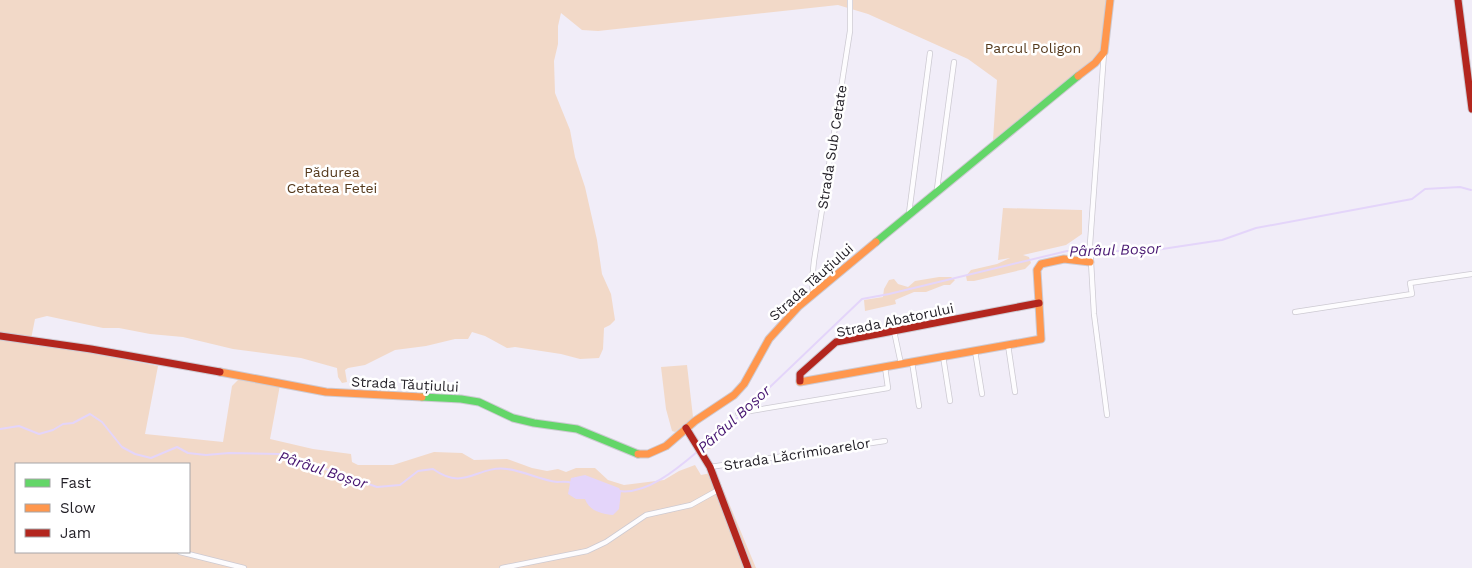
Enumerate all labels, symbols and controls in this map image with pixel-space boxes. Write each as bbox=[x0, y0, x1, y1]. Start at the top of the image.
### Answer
park label: Parcul Poligon bbox=[985, 40, 1081, 56]
street label: Strada Sub Cetate bbox=[814, 84, 850, 210]
park label: Pădurea Cetatea Fetei bbox=[287, 164, 377, 196]
water label: Pârâul Boșor bbox=[1069, 239, 1162, 261]
street label: Strada Tăuțiului bbox=[766, 240, 857, 325]
street label: Strada Abatorului bbox=[835, 300, 955, 340]
street label: Strada Tăuțiului bbox=[351, 373, 459, 396]
water label: Pârâul Boșor bbox=[694, 381, 775, 456]
street label: Strada Lăcrimioarelor bbox=[722, 434, 872, 474]
water label: Pârâul Boșor bbox=[276, 447, 371, 493]
legend bbox=[15, 463, 190, 553]
text: Fast bbox=[60, 474, 92, 492]
text: Slow bbox=[60, 499, 96, 517]
text: Jam bbox=[60, 524, 91, 542]

